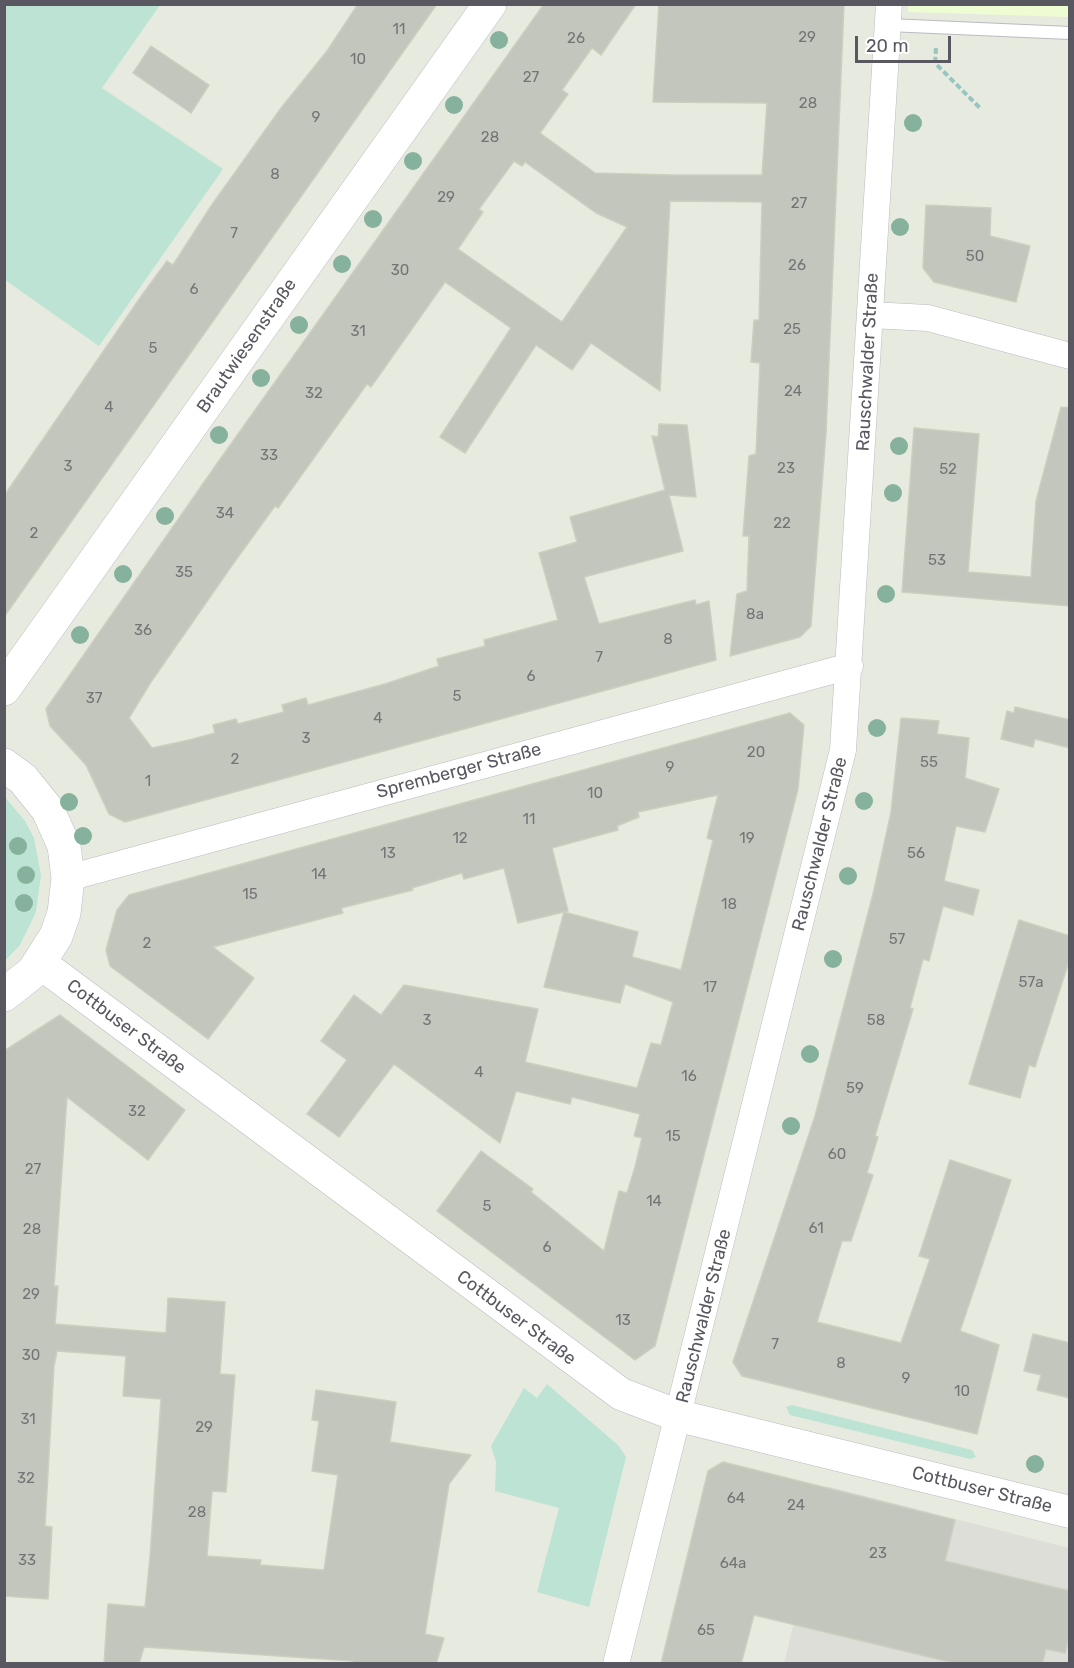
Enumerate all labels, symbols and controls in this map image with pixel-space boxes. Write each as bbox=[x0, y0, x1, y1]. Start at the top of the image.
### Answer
house number: 11 bbox=[393, 21, 405, 39]
scale bar bbox=[858, 24, 954, 62]
house number: 29 bbox=[798, 29, 816, 47]
house number: 26 bbox=[567, 30, 585, 48]
text: 20 m bbox=[866, 35, 908, 57]
house number: 10 bbox=[350, 51, 366, 69]
house number: 27 bbox=[523, 69, 539, 87]
house number: 28 bbox=[799, 95, 817, 113]
house number: 9 bbox=[312, 109, 320, 127]
house number: 28 bbox=[481, 129, 499, 147]
house number: 8 bbox=[270, 166, 280, 184]
house number: 29 bbox=[437, 189, 455, 207]
house number: 27 bbox=[791, 195, 807, 213]
house number: 7 bbox=[230, 225, 238, 243]
house number: 50 bbox=[966, 248, 984, 266]
house number: 26 bbox=[788, 257, 806, 275]
house number: 30 bbox=[391, 262, 409, 280]
street label: Rauschwalder Straße bbox=[853, 272, 883, 452]
street label: Brautwiesenstraße bbox=[193, 275, 301, 417]
house number: 6 bbox=[189, 281, 199, 299]
house number: 25 bbox=[783, 321, 801, 339]
house number: 31 bbox=[350, 323, 366, 341]
house number: 5 bbox=[149, 340, 157, 358]
house number: 24 bbox=[784, 383, 802, 401]
house number: 32 bbox=[305, 385, 323, 403]
house number: 4 bbox=[104, 399, 114, 417]
house number: 33 bbox=[260, 447, 278, 465]
house number: 3 bbox=[63, 458, 73, 476]
house number: 23 bbox=[777, 460, 795, 478]
house number: 52 bbox=[939, 461, 957, 479]
house number: 34 bbox=[216, 505, 234, 523]
house number: 22 bbox=[773, 515, 791, 533]
house number: 2 bbox=[30, 525, 38, 543]
house number: 53 bbox=[928, 552, 946, 570]
house number: 35 bbox=[175, 564, 193, 582]
house number: 8a bbox=[746, 606, 764, 624]
house number: 36 bbox=[134, 622, 152, 640]
house number: 8 bbox=[663, 631, 673, 649]
house number: 7 bbox=[595, 649, 603, 667]
house number: 6 bbox=[526, 668, 536, 686]
house number: 5 bbox=[453, 688, 461, 706]
house number: 37 bbox=[86, 690, 102, 708]
house number: 4 bbox=[373, 710, 383, 728]
house number: 3 bbox=[301, 730, 311, 748]
street label: Spremberger Straße bbox=[374, 739, 544, 803]
house number: 20 bbox=[747, 744, 765, 762]
house number: 2 bbox=[231, 751, 239, 769]
house number: 55 bbox=[920, 754, 938, 772]
street label: Rauschwalder Straße bbox=[788, 755, 852, 933]
house number: 9 bbox=[666, 759, 674, 777]
house number: 1 bbox=[145, 773, 151, 791]
house number: 10 bbox=[587, 785, 603, 803]
house number: 11 bbox=[523, 811, 535, 829]
house number: 12 bbox=[452, 830, 468, 848]
house number: 19 bbox=[739, 830, 755, 848]
house number: 13 bbox=[380, 845, 396, 863]
house number: 56 bbox=[907, 845, 925, 863]
house number: 14 bbox=[311, 866, 327, 884]
house number: 15 bbox=[242, 886, 258, 904]
house number: 18 bbox=[721, 896, 737, 914]
house number: 57 bbox=[889, 931, 905, 949]
house number: 2 bbox=[143, 935, 151, 953]
house number: 57a bbox=[1019, 974, 1043, 992]
street label: Cottbuser Straße bbox=[62, 975, 190, 1079]
house number: 17 bbox=[703, 979, 717, 997]
house number: 3 bbox=[422, 1012, 432, 1030]
house number: 58 bbox=[867, 1012, 885, 1030]
house number: 4 bbox=[474, 1064, 484, 1082]
house number: 16 bbox=[681, 1068, 697, 1086]
house number: 59 bbox=[846, 1080, 864, 1098]
house number: 32 bbox=[128, 1103, 146, 1121]
house number: 15 bbox=[665, 1128, 681, 1146]
house number: 60 bbox=[828, 1146, 846, 1164]
house number: 27 bbox=[25, 1161, 41, 1179]
house number: 14 bbox=[646, 1193, 662, 1211]
house number: 5 bbox=[483, 1198, 491, 1216]
house number: 61 bbox=[808, 1220, 824, 1238]
house number: 28 bbox=[23, 1221, 41, 1239]
street label: Rauschwalder Straße bbox=[672, 1227, 736, 1405]
house number: 6 bbox=[542, 1239, 552, 1257]
street label: Cottbuser Straße bbox=[452, 1266, 580, 1370]
house number: 29 bbox=[22, 1286, 40, 1304]
house number: 13 bbox=[615, 1312, 631, 1330]
house number: 7 bbox=[771, 1336, 779, 1354]
house number: 30 bbox=[22, 1347, 40, 1365]
house number: 8 bbox=[836, 1355, 846, 1373]
house number: 9 bbox=[902, 1370, 910, 1388]
house number: 10 bbox=[954, 1383, 970, 1401]
house number: 31 bbox=[20, 1411, 36, 1429]
house number: 29 bbox=[195, 1419, 213, 1437]
street label: Cottbuser Straße bbox=[910, 1462, 1054, 1518]
house number: 32 bbox=[17, 1470, 35, 1488]
house number: 64 bbox=[727, 1490, 745, 1508]
house number: 24 bbox=[787, 1497, 805, 1515]
house number: 28 bbox=[188, 1504, 206, 1522]
house number: 23 bbox=[869, 1545, 887, 1563]
house number: 33 bbox=[18, 1552, 36, 1570]
house number: 64a bbox=[720, 1555, 746, 1573]
house number: 65 bbox=[697, 1622, 715, 1640]

